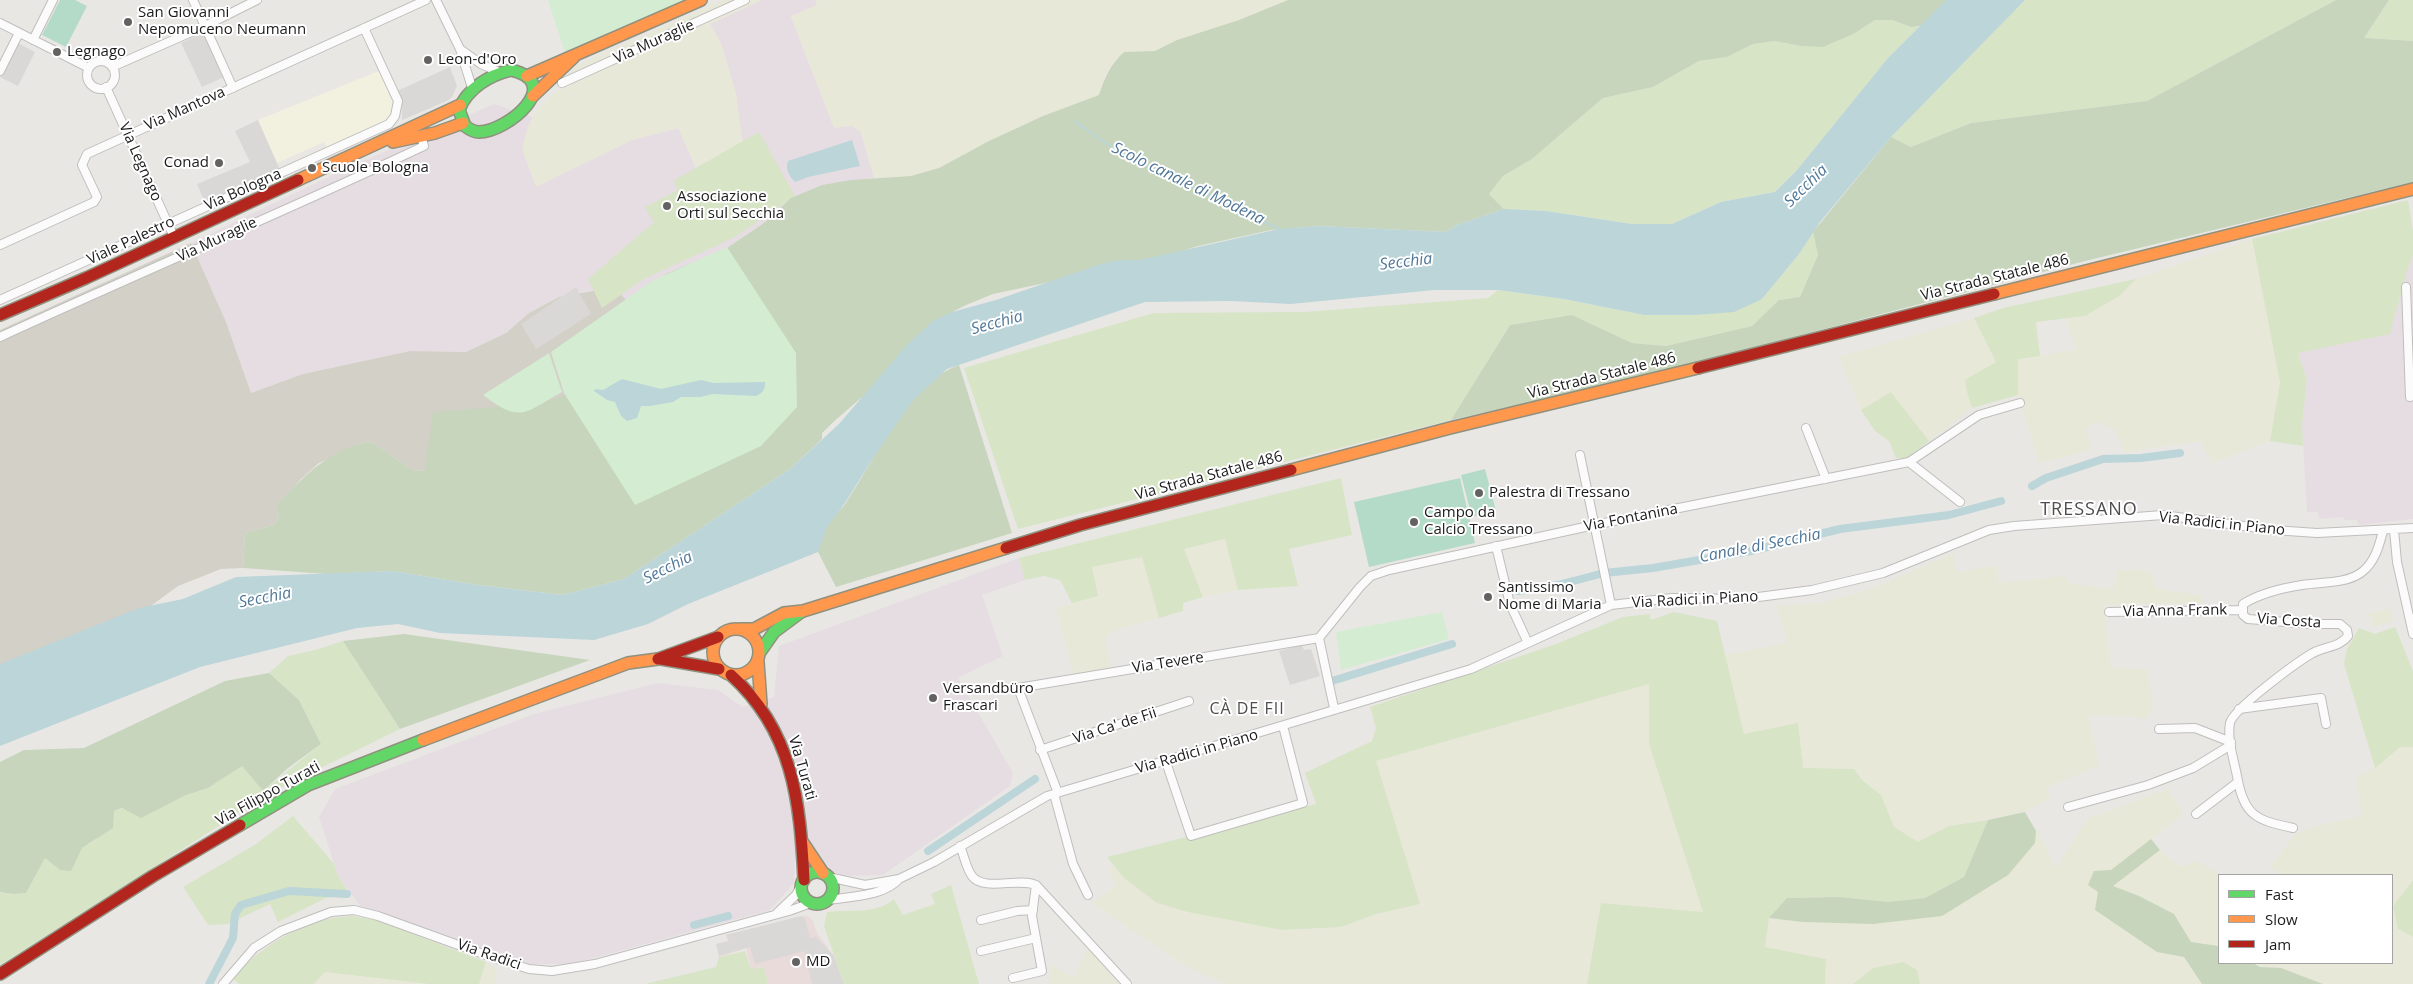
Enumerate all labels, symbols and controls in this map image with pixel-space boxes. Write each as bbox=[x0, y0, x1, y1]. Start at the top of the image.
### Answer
place label: San Giovanni Nepomuceno Neumann bbox=[138, 4, 306, 39]
marker: San Giovanni Nepomuceno Neumann bbox=[122, 16, 134, 28]
street label: Via Muraglie bbox=[611, 16, 697, 68]
place label: Legnago bbox=[67, 43, 126, 61]
marker: Legnago bbox=[51, 46, 63, 58]
place label: Leon-d'Oro bbox=[438, 51, 517, 69]
marker: Leon-d'Oro bbox=[422, 54, 434, 66]
street label: Via Mantova bbox=[142, 83, 228, 135]
street label: Via Legnago bbox=[115, 120, 165, 204]
water label: Scolo canale di Modena bbox=[1108, 139, 1268, 229]
place label: Conad bbox=[164, 154, 209, 172]
marker: Conad bbox=[213, 157, 225, 169]
place label: Scuole Bologna bbox=[322, 159, 429, 177]
water label: Secchia bbox=[1780, 161, 1832, 211]
marker: Scuole Bologna bbox=[306, 162, 318, 174]
street label: Via Bologna bbox=[202, 165, 284, 215]
place label: Associazione Orti sul Secchia bbox=[677, 188, 784, 223]
marker: Associazione Orti sul Secchia bbox=[661, 200, 673, 212]
street label: Viale Palestro bbox=[84, 213, 178, 269]
street label: Via Muraglie bbox=[174, 214, 260, 266]
water label: Secchia bbox=[1379, 249, 1433, 275]
street label: Via Strada Statale 486 bbox=[1919, 251, 2071, 305]
water label: Secchia bbox=[969, 307, 1025, 339]
street label: Via Strada Statale 486 bbox=[1526, 349, 1678, 403]
street label: Via Strada Statale 486 bbox=[1133, 448, 1285, 504]
place label: Palestra di Tressano bbox=[1489, 484, 1630, 502]
marker: Palestra di Tressano bbox=[1473, 487, 1485, 499]
district label: TRESSANO bbox=[2039, 499, 2139, 521]
street label: Via Fontanina bbox=[1583, 500, 1679, 536]
place label: Campo da Calcio Tressano bbox=[1424, 504, 1533, 539]
street label: Via Radici in Piano bbox=[2158, 508, 2286, 540]
marker: Campo da Calcio Tressano bbox=[1408, 516, 1420, 528]
water label: Canale di Secchia bbox=[1698, 525, 1822, 567]
water label: Secchia bbox=[640, 547, 696, 589]
place label: Santissimo Nome di Maria bbox=[1498, 579, 1601, 614]
water label: Secchia bbox=[237, 584, 293, 612]
street label: Via Radici in Piano bbox=[1631, 588, 1759, 612]
marker: Santissimo Nome di Maria bbox=[1482, 591, 1494, 603]
street label: Via Anna Frank bbox=[2123, 601, 2227, 621]
street label: Via Costa bbox=[2256, 610, 2322, 632]
street label: Via Tevere bbox=[1131, 648, 1205, 678]
place label: Versandbüro Frascari bbox=[943, 680, 1034, 715]
marker: Versandbüro Frascari bbox=[927, 692, 939, 704]
district label: CÀ DE FII bbox=[1208, 699, 1286, 719]
street label: Via Ca' de Fii bbox=[1071, 704, 1159, 748]
street label: Via Radici in Piano bbox=[1134, 726, 1260, 778]
street label: Via Turati bbox=[784, 734, 820, 802]
street label: Via Filippo Turati bbox=[213, 758, 323, 830]
legend bbox=[2218, 874, 2393, 964]
text: Fast bbox=[2265, 884, 2294, 904]
text: Slow bbox=[2265, 909, 2298, 929]
text: Jam bbox=[2265, 934, 2291, 954]
street label: Via Radici bbox=[455, 936, 523, 974]
place label: MD bbox=[806, 953, 830, 971]
marker: MD bbox=[790, 956, 802, 968]

